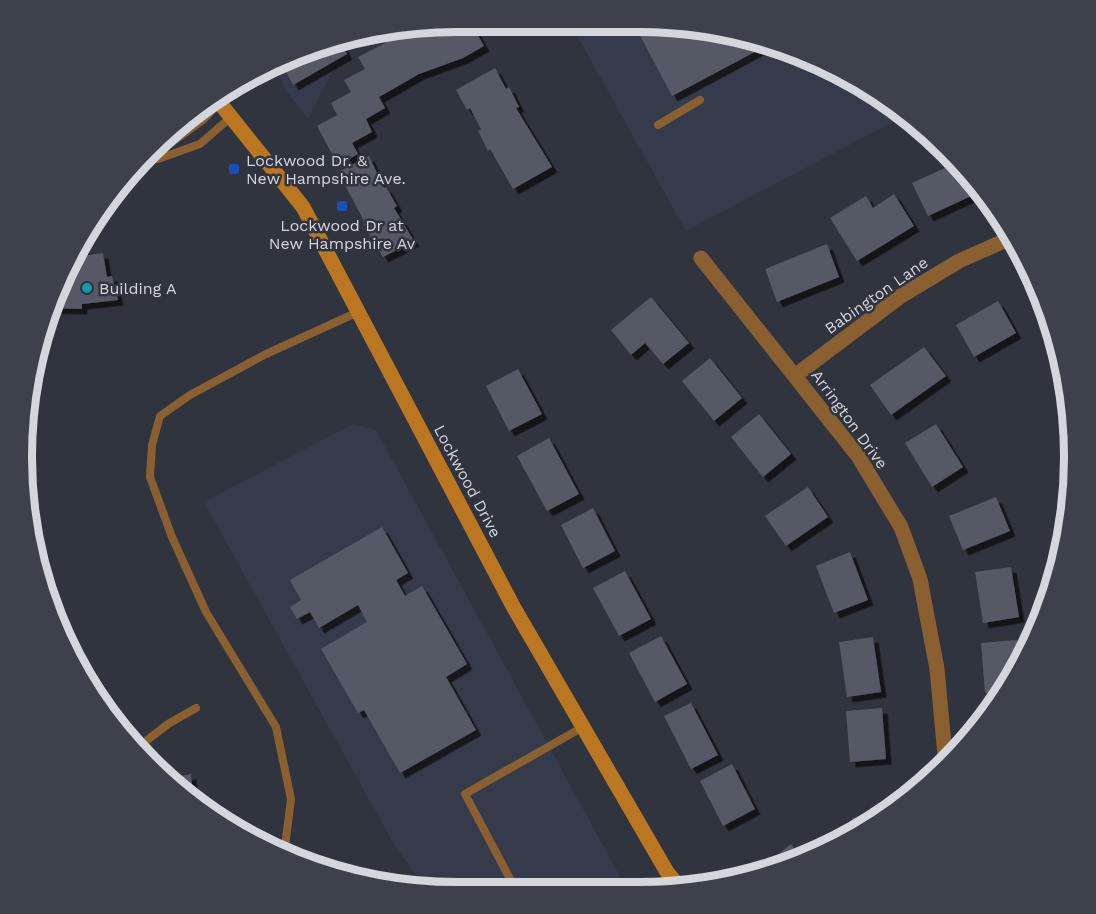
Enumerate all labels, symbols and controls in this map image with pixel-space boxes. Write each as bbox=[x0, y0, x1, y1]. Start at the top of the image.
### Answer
place label: Lockwood Dr. & New Hampshire Ave. bbox=[246, 151, 406, 188]
marker: Lockwood Dr. & New Hampshire Ave. bbox=[227, 162, 241, 176]
marker: Lockwood Dr at New Hampshire Av bbox=[335, 199, 349, 213]
place label: Lockwood Dr at New Hampshire Av bbox=[269, 216, 416, 253]
street label: Babington Lane bbox=[821, 253, 932, 338]
place label: Building A bbox=[99, 279, 177, 298]
marker: Building A bbox=[80, 281, 94, 295]
street label: Arrington Drive bbox=[807, 366, 892, 473]
street label: Lockwood Drive bbox=[430, 422, 505, 541]

